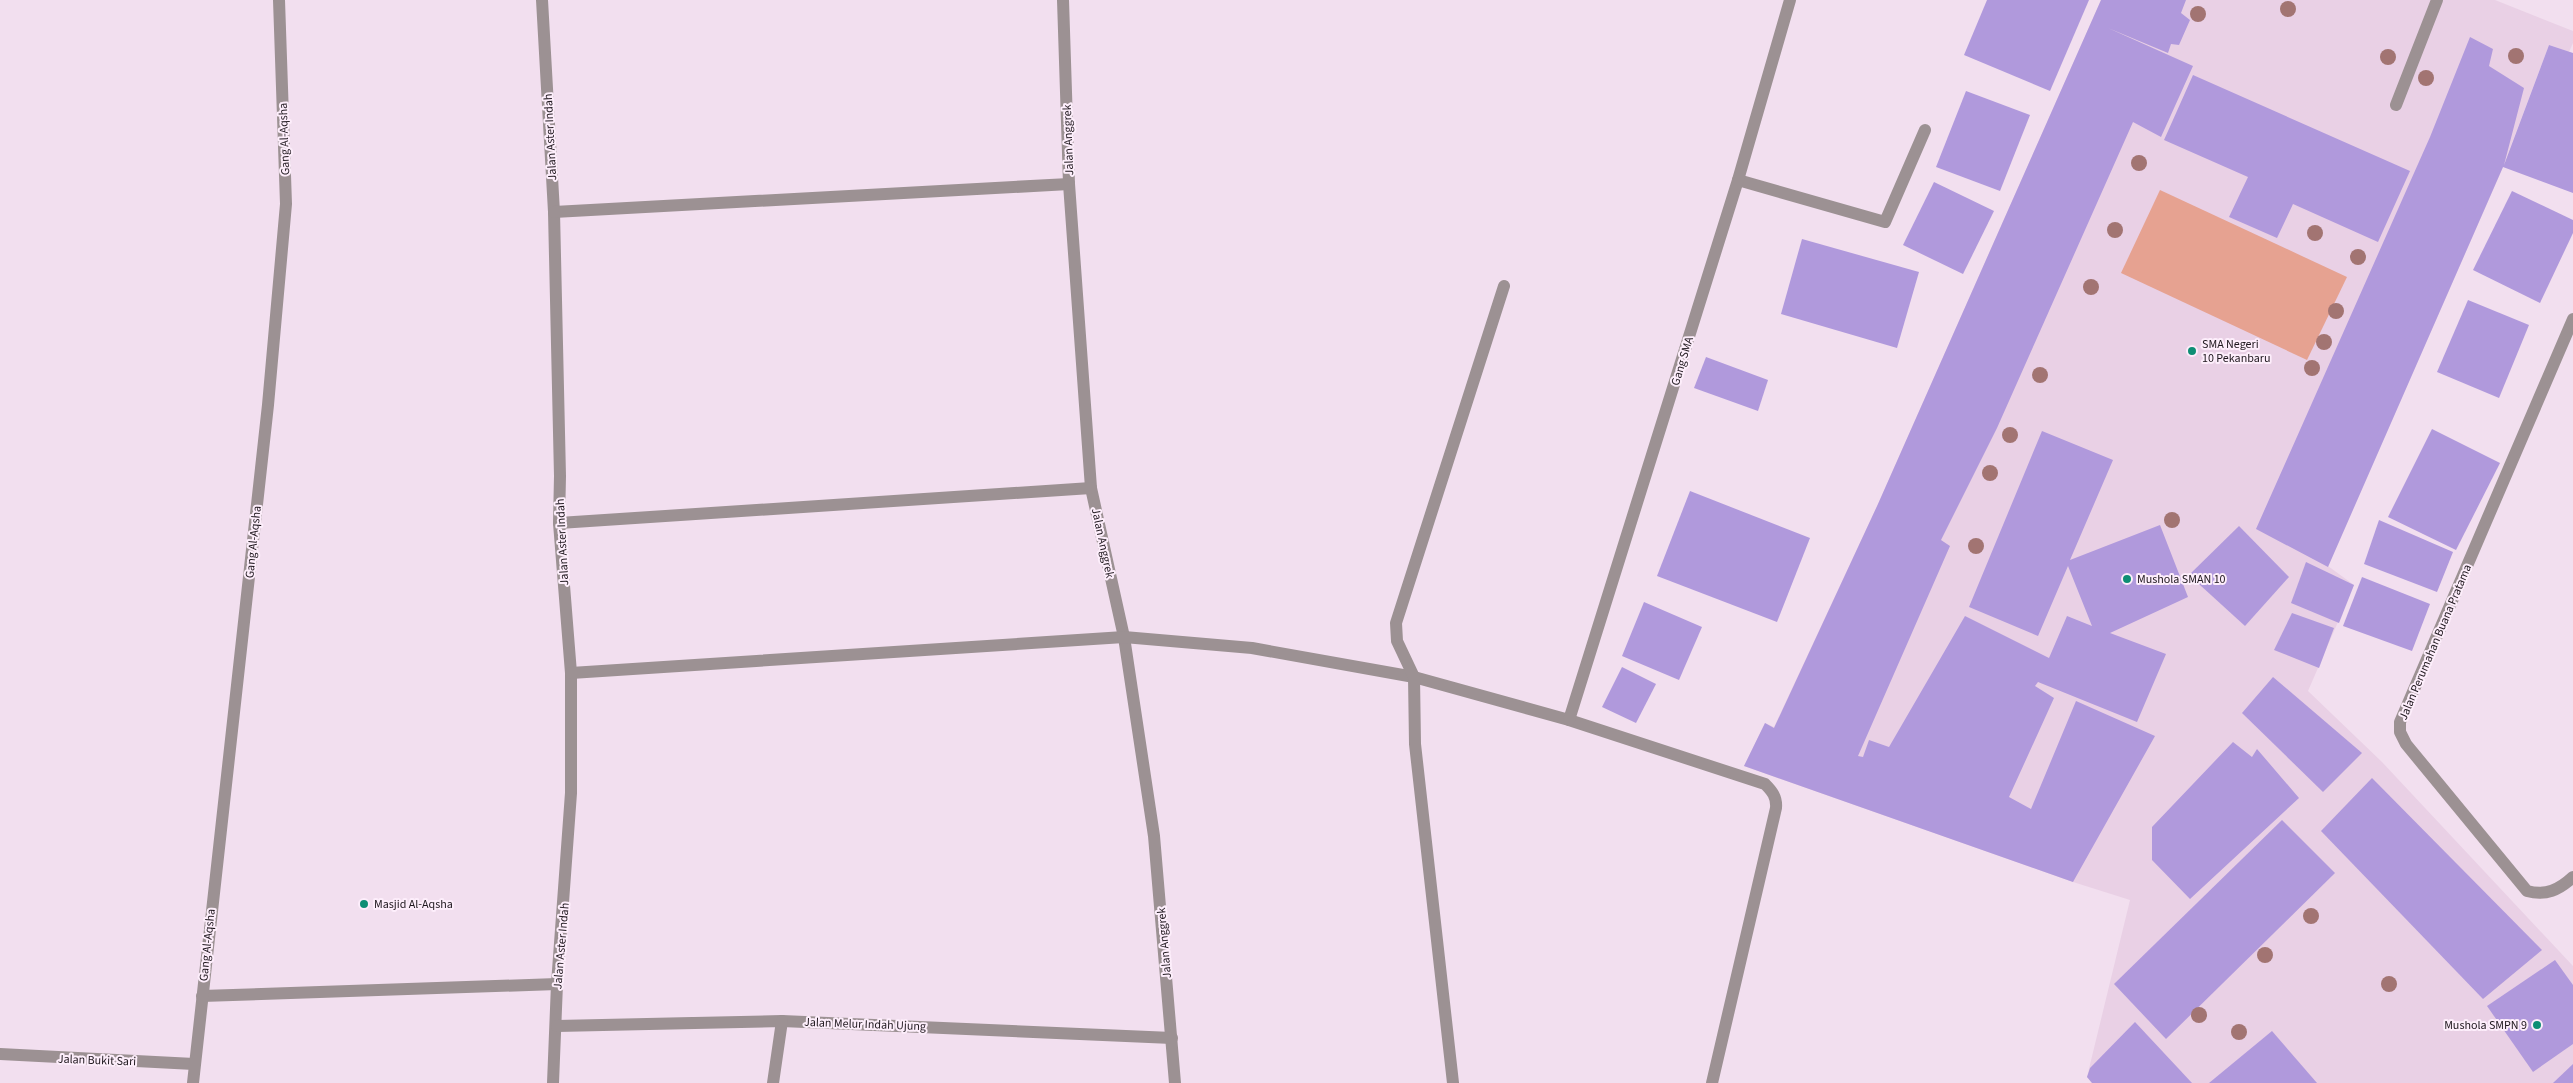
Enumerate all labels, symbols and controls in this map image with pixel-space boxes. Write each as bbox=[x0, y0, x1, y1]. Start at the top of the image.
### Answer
street label: Jalan Aster Indah bbox=[540, 93, 561, 181]
street label: Gang Al-Aqsha bbox=[275, 102, 294, 176]
street label: Jalan Anggrek bbox=[1059, 104, 1078, 176]
street label: Gang SMA bbox=[1667, 334, 1698, 388]
place label: SMA Negeri 10 Pekanbaru bbox=[2202, 336, 2270, 367]
marker: SMA Negeri 10 Pekanbaru bbox=[2186, 345, 2198, 357]
street label: Jalan Aster Indah bbox=[552, 498, 573, 586]
street label: Gang Al-Aqsha bbox=[241, 505, 266, 579]
street label: Jalan Anggrek bbox=[1087, 507, 1118, 580]
street label: Jalan Perumahan Buana Pratama bbox=[2395, 562, 2476, 723]
place label: Mushola SMAN 10 bbox=[2137, 571, 2226, 588]
marker: Mushola SMAN 10 bbox=[2121, 573, 2133, 585]
place label: Masjid Al-Aqsha bbox=[374, 896, 453, 913]
marker: Masjid Al-Aqsha bbox=[358, 898, 370, 910]
street label: Jalan Aster Indah bbox=[549, 902, 574, 990]
street label: Jalan Anggrek bbox=[1153, 907, 1176, 979]
street label: Gang Al-Aqsha bbox=[195, 908, 220, 982]
street label: Jalan Melur Indah Ujung bbox=[804, 1014, 926, 1035]
place label: Mushola SMPN 9 bbox=[2444, 1017, 2527, 1034]
marker: Mushola SMPN 9 bbox=[2531, 1019, 2543, 1031]
street label: Jalan Bukit Sari bbox=[58, 1051, 136, 1070]

